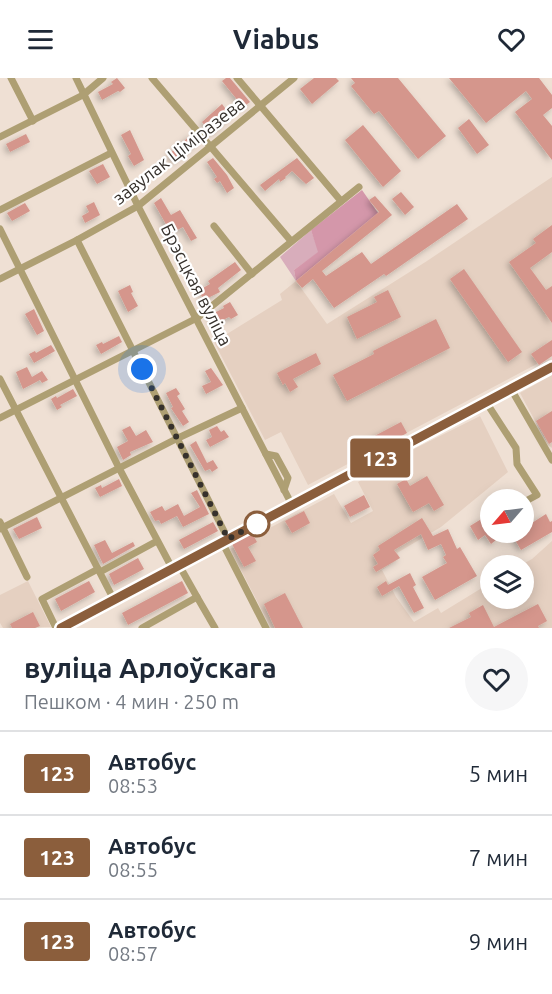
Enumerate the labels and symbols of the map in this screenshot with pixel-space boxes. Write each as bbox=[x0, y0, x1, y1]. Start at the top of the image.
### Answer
street label: завулак Ціміразева bbox=[109, 93, 248, 208]
street label: Брэсцкая вуліца bbox=[157, 220, 236, 349]
your location bbox=[127, 354, 157, 384]
line badge: 123 bbox=[346, 438, 415, 478]
north arrow bbox=[480, 489, 534, 543]
unlabelled marker bbox=[244, 511, 270, 537]

